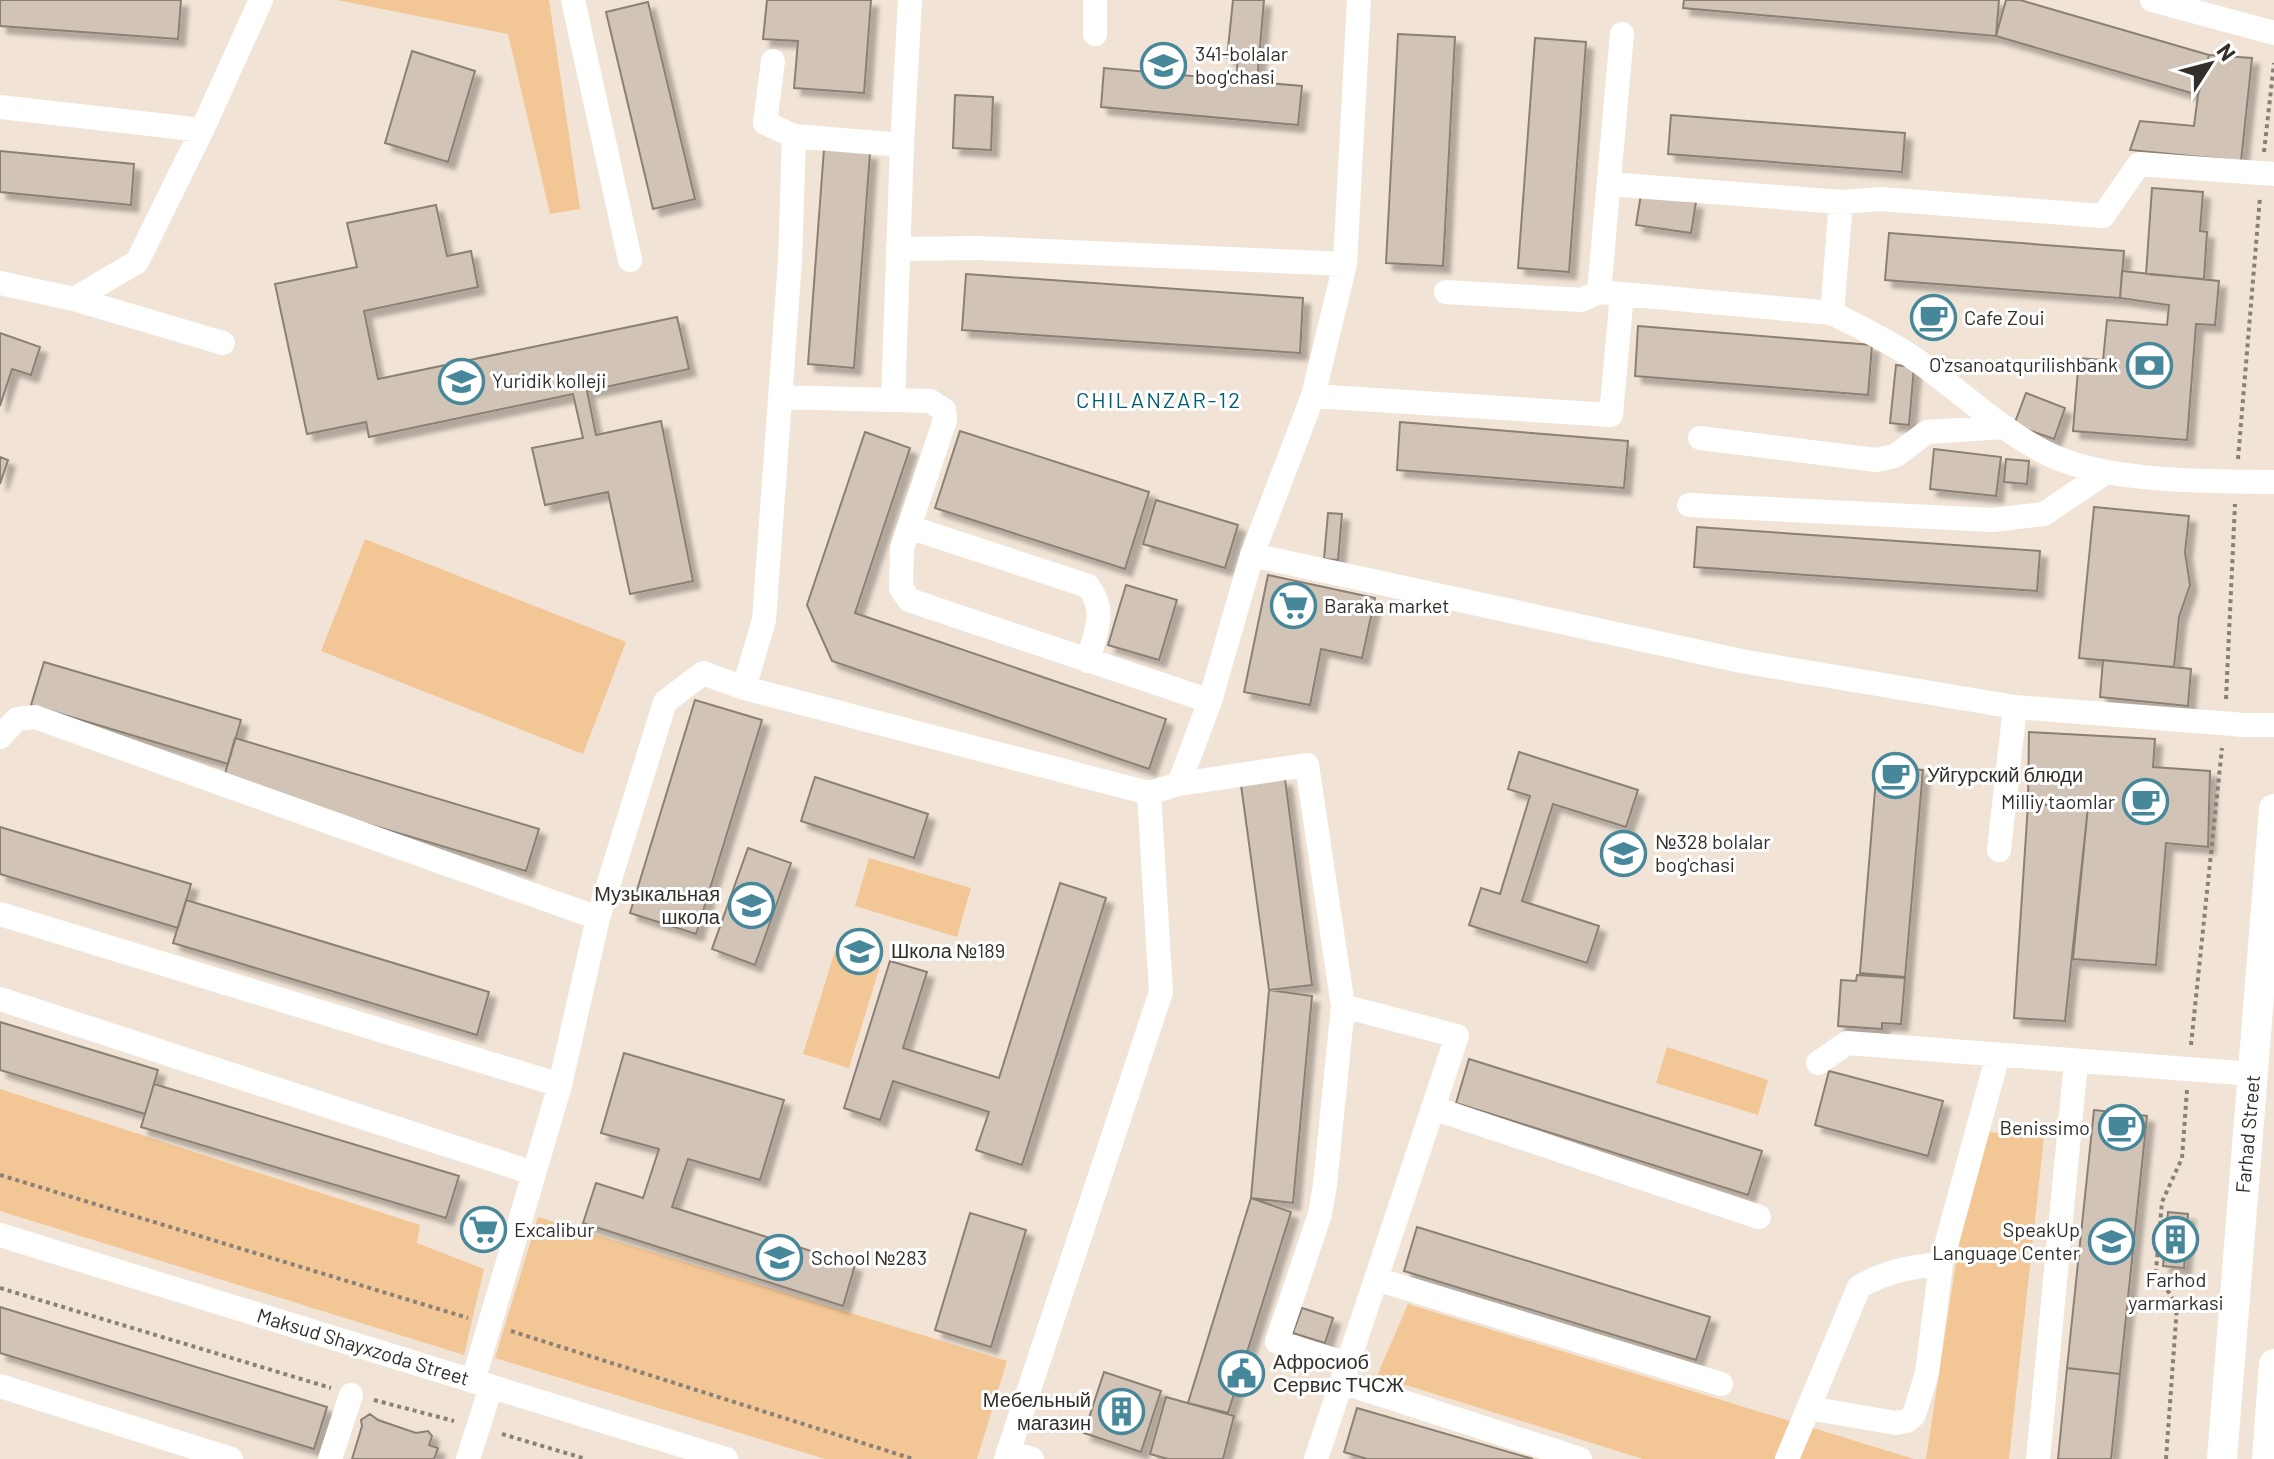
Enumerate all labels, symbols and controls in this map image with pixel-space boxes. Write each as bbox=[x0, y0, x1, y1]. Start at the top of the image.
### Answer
north arrow bbox=[2170, 24, 2250, 104]
text: N bbox=[2212, 38, 2242, 65]
place label: 341-bolalar bog'chasi bbox=[1195, 41, 1288, 88]
school or university icon: 341-bolalar bog'chasi bbox=[1140, 42, 1188, 90]
cafe icon: Cafe Zoui bbox=[1909, 294, 1957, 342]
place label: Cafe Zoui bbox=[1964, 305, 2045, 329]
bank icon: Oʻzsanoatqurilishbank bbox=[2125, 341, 2173, 389]
place label: Oʻzsanoatqurilishbank bbox=[1929, 352, 2118, 376]
school or university icon: Yuridik kolleji bbox=[437, 357, 485, 405]
place label: Yuridik kolleji bbox=[492, 368, 606, 392]
district label: CHILANZAR-12 bbox=[1076, 386, 1242, 412]
supermarket icon: Baraka market bbox=[1269, 582, 1317, 630]
place label: Baraka market bbox=[1324, 593, 1450, 617]
cafe icon: Уйгурский блюди bbox=[1872, 751, 1920, 799]
place label: Уйгурский блюди bbox=[1927, 762, 2083, 786]
cafe icon: Milliy taomlar bbox=[2122, 778, 2170, 826]
place label: Milliy taomlar bbox=[2001, 789, 2115, 813]
place label: №328 bolalar bog'chasi bbox=[1655, 829, 1771, 876]
school or university icon: №328 bolalar bog'chasi bbox=[1600, 830, 1648, 878]
place label: Музыкальная школа bbox=[594, 881, 721, 928]
school or university icon: Музыкальная школа bbox=[727, 882, 775, 930]
school or university icon: Школа №189 bbox=[836, 927, 884, 975]
place label: Школа №189 bbox=[891, 938, 1005, 962]
street label: Farhad Street bbox=[2230, 1074, 2264, 1194]
cafe icon: Benissimo bbox=[2097, 1104, 2145, 1152]
place label: Benissimo bbox=[2000, 1115, 2090, 1139]
supermarket icon: Excalibur bbox=[459, 1206, 507, 1254]
building icon: Farhod yarmarkasi bbox=[2152, 1216, 2200, 1264]
place label: Excalibur bbox=[514, 1217, 594, 1241]
place label: SpeakUp Language Center bbox=[1932, 1217, 2080, 1264]
school or university icon: SpeakUp Language Center bbox=[2087, 1217, 2135, 1265]
school or university icon: School №283 bbox=[756, 1234, 804, 1282]
place label: School №283 bbox=[811, 1245, 927, 1269]
place label: Farhod yarmarkasi bbox=[2128, 1267, 2224, 1314]
street label: Maksud Shayxzoda Street bbox=[254, 1302, 472, 1390]
place label: Афросиоб Сервис ТЧСЖ bbox=[1273, 1349, 1404, 1396]
public building icon: Афросиоб Сервис ТЧСЖ bbox=[1218, 1350, 1266, 1398]
place label: Мебельный магазин bbox=[983, 1387, 1091, 1434]
building icon: Мебельный магазин bbox=[1098, 1388, 1146, 1436]

